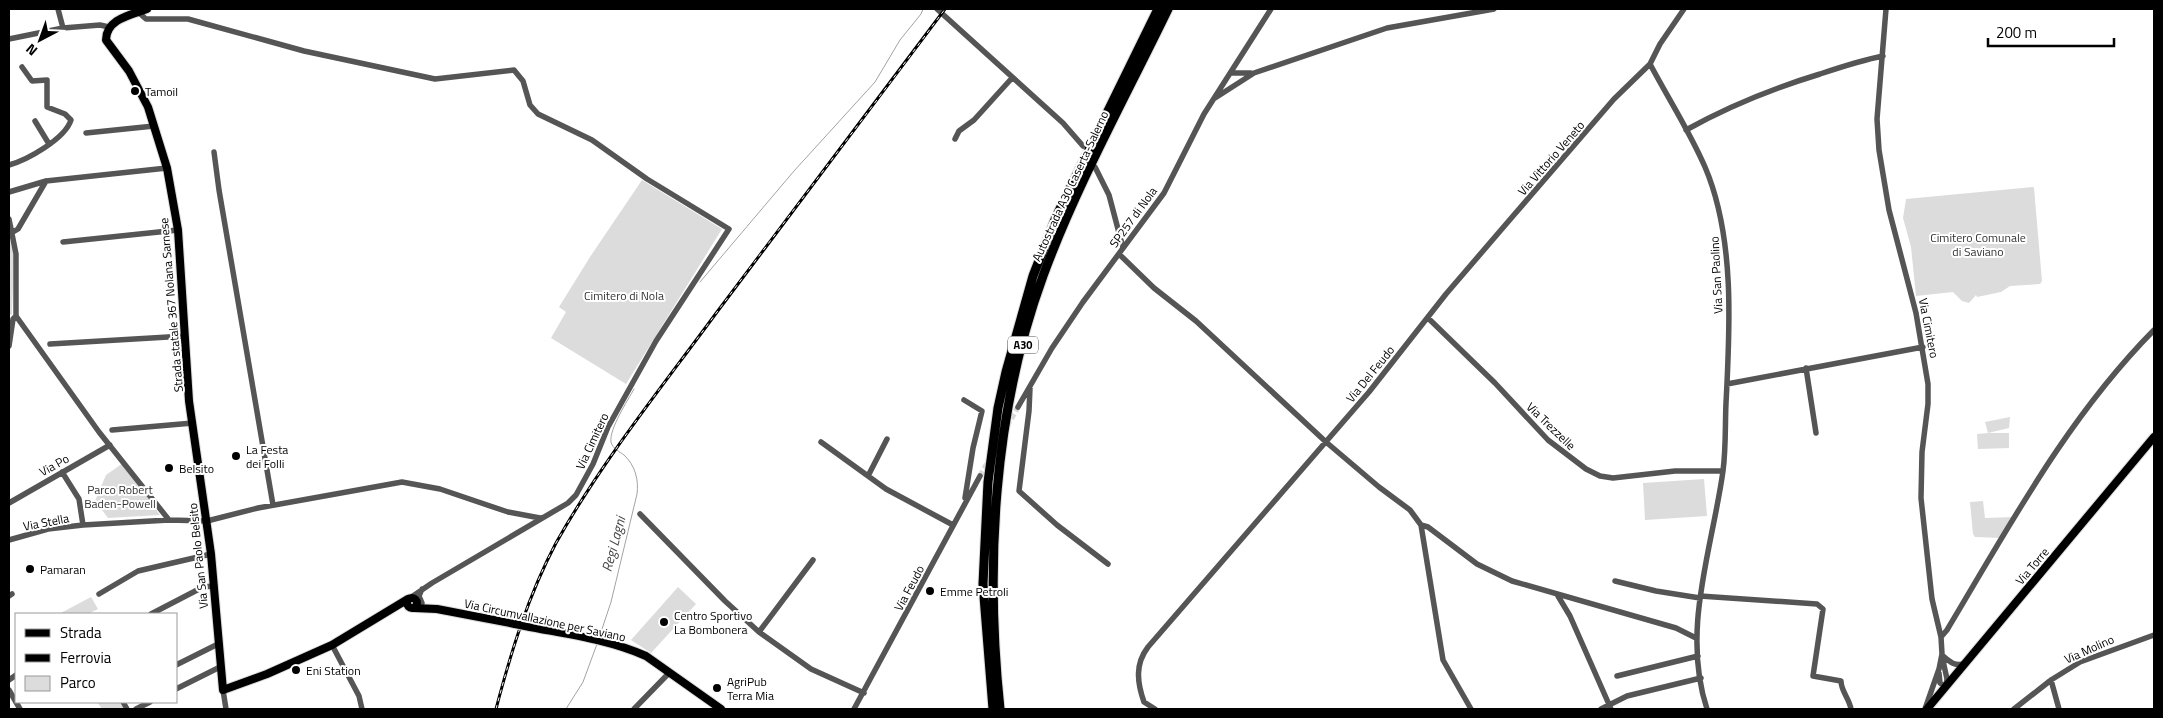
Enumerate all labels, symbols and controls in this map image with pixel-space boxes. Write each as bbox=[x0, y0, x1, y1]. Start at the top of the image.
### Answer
north arrow bbox=[15, 15, 65, 65]
scale bar bbox=[1988, 15, 2114, 47]
text: 200 m bbox=[1996, 21, 2037, 44]
text: N bbox=[21, 39, 42, 61]
place label: Tamoil bbox=[145, 82, 178, 101]
marker: Tamoil bbox=[129, 85, 141, 97]
street label: Autostrada A30 Caserta-Salerno bbox=[1027, 108, 1113, 264]
street label: Via Vittorio Veneto bbox=[1513, 116, 1589, 200]
street label: SP257 di Nola bbox=[1104, 183, 1162, 251]
street label: Strada statale 367 Nolana Sarnese bbox=[154, 217, 188, 393]
park label: Cimitero Comunale di Saviano bbox=[1930, 228, 2026, 261]
street label: Via San Paolino bbox=[1704, 236, 1728, 314]
park label: Cimitero di Nola bbox=[584, 286, 664, 305]
street label: Via Cimitero bbox=[1914, 296, 1944, 360]
road number: A30 bbox=[1008, 336, 1038, 354]
street label: Via Del Feudo bbox=[1341, 341, 1399, 407]
street label: Via Trezzelle bbox=[1522, 398, 1580, 454]
street label: Via Cimitero bbox=[571, 409, 613, 473]
place label: La Festa dei Folli bbox=[246, 440, 288, 473]
street label: Via Po bbox=[36, 449, 72, 481]
marker: La Festa dei Folli bbox=[230, 450, 242, 462]
place label: Belsito bbox=[179, 459, 214, 478]
marker: Belsito bbox=[163, 462, 175, 474]
park label: Parco Robert Baden-Powell bbox=[84, 480, 156, 513]
street label: Via San Paolo Belsito bbox=[183, 502, 213, 610]
street label: Via Stella bbox=[21, 508, 71, 536]
water label: Regi Lagni bbox=[596, 512, 631, 574]
street label: Via Torre bbox=[2011, 543, 2053, 589]
place label: Pamaran bbox=[40, 560, 86, 579]
street label: Via Feudo bbox=[889, 562, 929, 614]
marker: Pamaran bbox=[24, 563, 36, 575]
place label: Emme Petroli bbox=[940, 582, 1008, 601]
marker: Emme Petroli bbox=[924, 585, 936, 597]
street label: Via Circumvallazione per Saviano bbox=[462, 594, 628, 646]
place label: Centro Sportivo La Bombonera bbox=[674, 606, 752, 639]
legend bbox=[15, 613, 178, 703]
marker: Centro Sportivo La Bombonera bbox=[658, 616, 670, 628]
text: Strada bbox=[60, 621, 102, 644]
street label: Via Molino bbox=[2061, 630, 2117, 668]
text: Ferrovia bbox=[60, 646, 112, 669]
place label: Eni Station bbox=[306, 661, 361, 680]
marker: Eni Station bbox=[290, 664, 302, 676]
text: Parco bbox=[60, 671, 96, 694]
place label: AgriPub Terra Mia bbox=[727, 672, 774, 705]
marker: AgriPub Terra Mia bbox=[711, 682, 723, 694]

